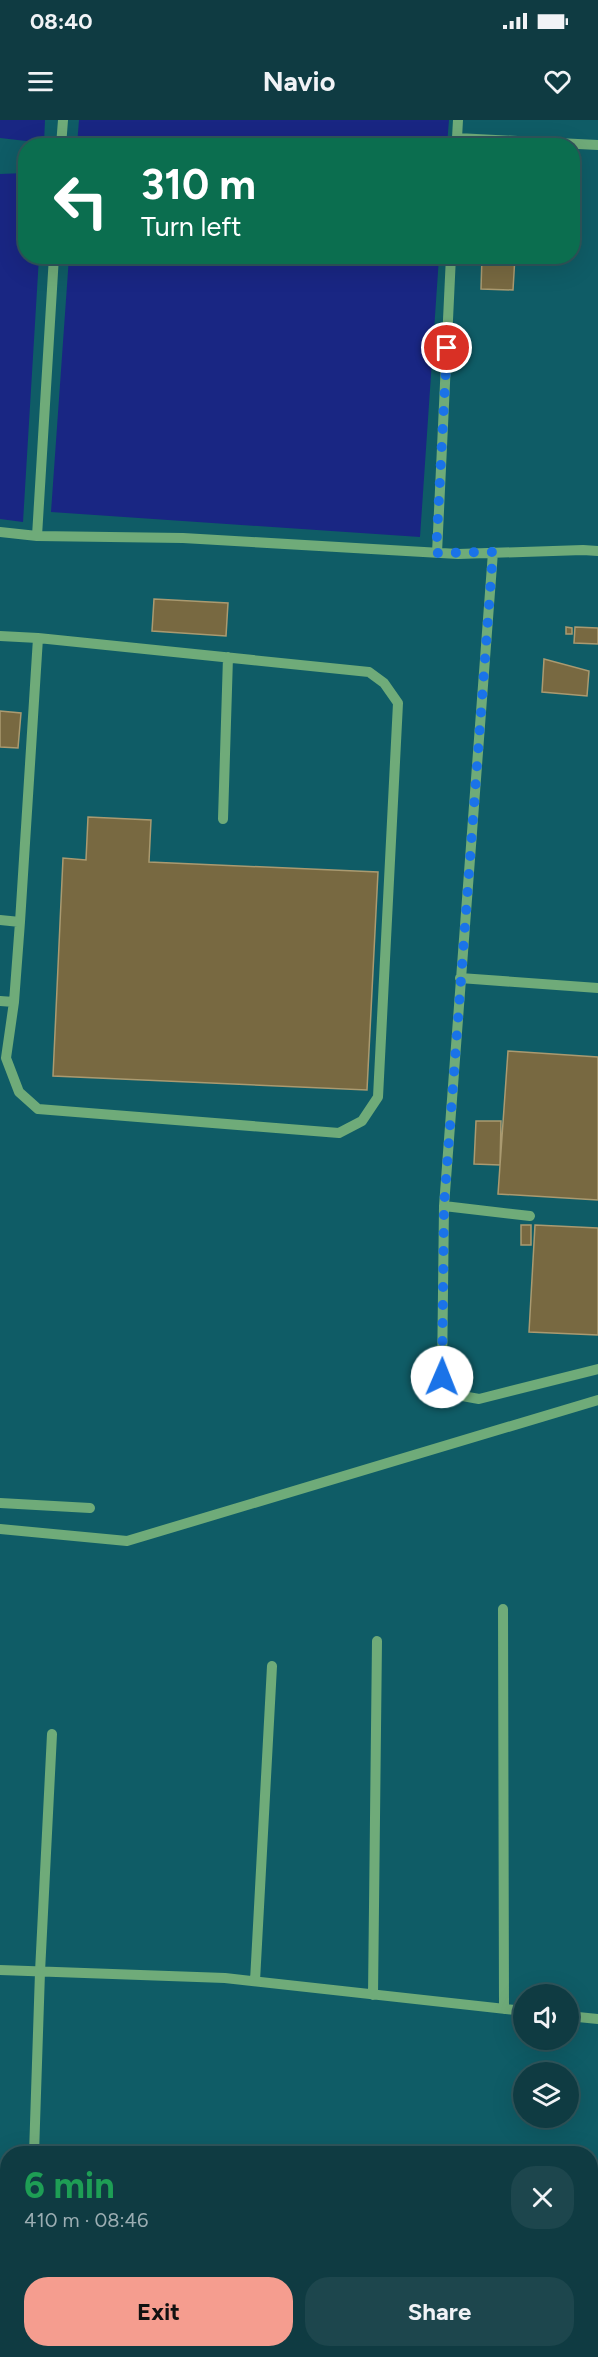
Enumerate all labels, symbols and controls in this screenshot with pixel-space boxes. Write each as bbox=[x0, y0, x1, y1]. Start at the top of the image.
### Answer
text: 08:40 bbox=[30, 8, 93, 35]
icon: menu bbox=[24, 65, 57, 98]
text: Navio bbox=[263, 65, 335, 98]
icon: heart bbox=[541, 65, 574, 98]
text: 310 m bbox=[141, 159, 256, 210]
icon: left bbox=[42, 162, 120, 240]
text: Turn left bbox=[141, 210, 241, 243]
pin bbox=[421, 322, 472, 373]
icon: arrive bbox=[430, 331, 463, 364]
position arrow bbox=[410, 1345, 474, 1409]
map controls bbox=[513, 1984, 579, 2128]
button: sound bbox=[513, 1984, 579, 2050]
button: layers bbox=[513, 2062, 579, 2128]
text: 6 min bbox=[24, 2164, 115, 2207]
button: close bbox=[511, 2166, 574, 2229]
text: 410 m · 08:46 bbox=[24, 2208, 148, 2232]
button: Exit bbox=[24, 2277, 293, 2346]
button: Share bbox=[305, 2277, 574, 2346]

